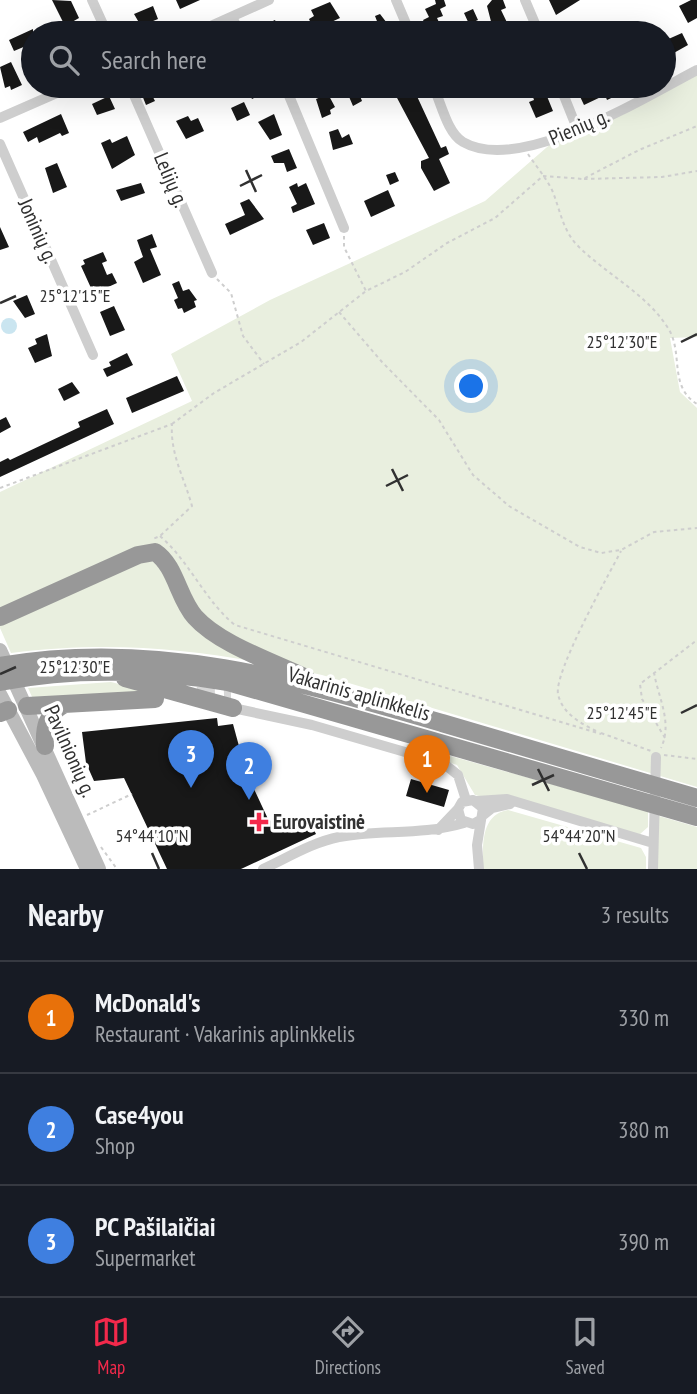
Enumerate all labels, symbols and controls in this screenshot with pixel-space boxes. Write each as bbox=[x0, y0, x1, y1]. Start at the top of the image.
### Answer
search box bbox=[21, 21, 676, 98]
icon: search bbox=[45, 41, 83, 79]
text: Search here bbox=[101, 43, 207, 76]
street label: Pienių g. bbox=[545, 102, 613, 151]
street label: Lelijų g. bbox=[148, 148, 195, 211]
street label: Joninių g. bbox=[12, 193, 65, 267]
text: 25°12'15"E bbox=[40, 284, 110, 307]
text: 25°12'30"E bbox=[587, 330, 657, 353]
your location bbox=[454, 369, 488, 403]
text: 25°12'30"E bbox=[40, 655, 110, 678]
street label: Vakarinis aplinkkelis bbox=[284, 660, 433, 727]
street label: Pavilnionių g. bbox=[38, 701, 103, 801]
text: 25°12'45"E bbox=[587, 701, 657, 724]
pin: 3 bbox=[168, 730, 214, 788]
pin: 1 bbox=[404, 735, 450, 793]
pin: 2 bbox=[226, 742, 272, 800]
place label: Eurovaistinė bbox=[273, 808, 365, 835]
marker: Eurovaistinė bbox=[251, 814, 267, 830]
text: 54°44'10"N bbox=[116, 824, 188, 847]
text: 54°44'20"N bbox=[543, 824, 615, 847]
text: Nearby bbox=[28, 895, 103, 934]
text: 3 results bbox=[601, 900, 669, 929]
text: McDonald's bbox=[95, 986, 200, 1019]
text: 1 bbox=[46, 1003, 57, 1032]
text: 330 m bbox=[618, 1003, 669, 1032]
text: Restaurant · Vakarinis aplinkkelis bbox=[95, 1019, 355, 1048]
text: Case4you bbox=[95, 1098, 183, 1131]
text: 2 bbox=[46, 1115, 57, 1144]
text: 380 m bbox=[618, 1115, 669, 1144]
text: Shop bbox=[95, 1131, 135, 1160]
text: PC Pašilaičiai bbox=[95, 1210, 215, 1243]
text: 3 bbox=[46, 1227, 57, 1256]
text: 390 m bbox=[618, 1227, 669, 1256]
text: Supermarket bbox=[95, 1243, 196, 1272]
tab: Map bbox=[92, 1313, 130, 1379]
tab: Directions bbox=[315, 1313, 381, 1379]
tab: Saved bbox=[566, 1313, 605, 1379]

